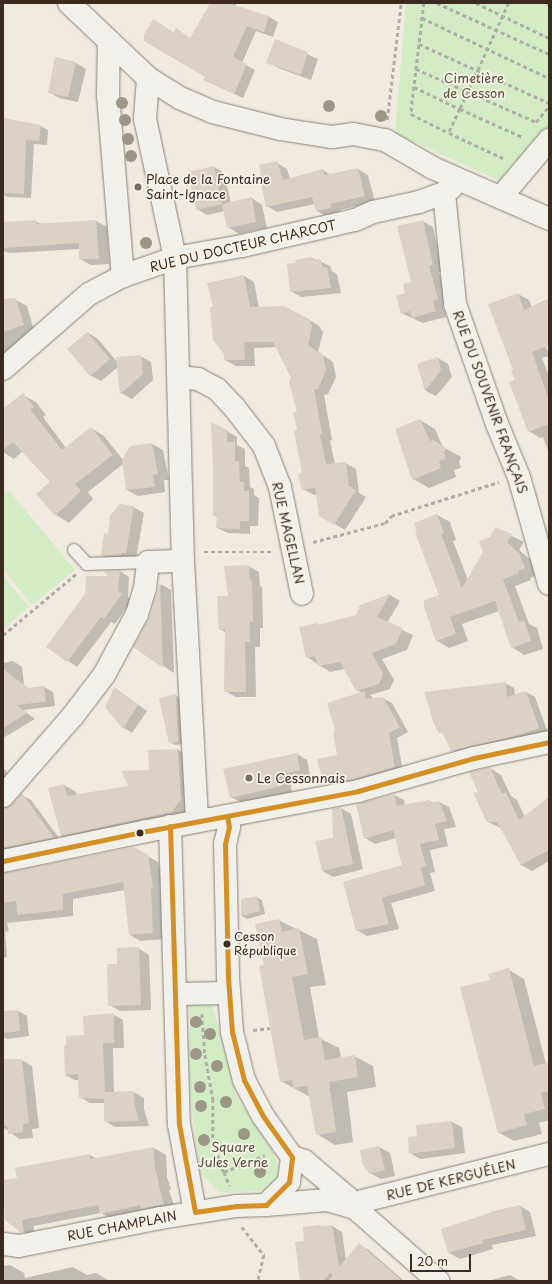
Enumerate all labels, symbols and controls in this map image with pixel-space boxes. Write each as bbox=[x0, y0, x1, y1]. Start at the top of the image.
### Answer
park label: Cimetière de Cesson bbox=[443, 71, 505, 102]
place label: Place de la Fontaine Saint-Ignace bbox=[146, 172, 272, 203]
marker: Place de la Fontaine Saint-Ignace bbox=[133, 182, 143, 192]
street label: RUE DU DOCTEUR CHARCOT bbox=[147, 217, 339, 275]
street label: RUE DU SOUVENIR FRANÇAIS bbox=[449, 307, 531, 497]
street label: RUE MAGELLAN bbox=[269, 480, 307, 586]
place label: Le Cessonnais bbox=[257, 770, 345, 786]
marker: Le Cessonnais bbox=[244, 773, 254, 783]
unlabelled marker bbox=[135, 828, 145, 838]
place label: Cesson République bbox=[234, 930, 296, 958]
marker: Cesson République bbox=[222, 939, 232, 949]
park label: Square Jules Verne bbox=[197, 1140, 269, 1171]
street label: RUE DE KERGUÉLEN bbox=[384, 1156, 518, 1204]
street label: RUE CHAMPLAIN bbox=[65, 1208, 179, 1244]
scale bar bbox=[412, 1246, 473, 1272]
text: 20 m bbox=[417, 1252, 448, 1270]

